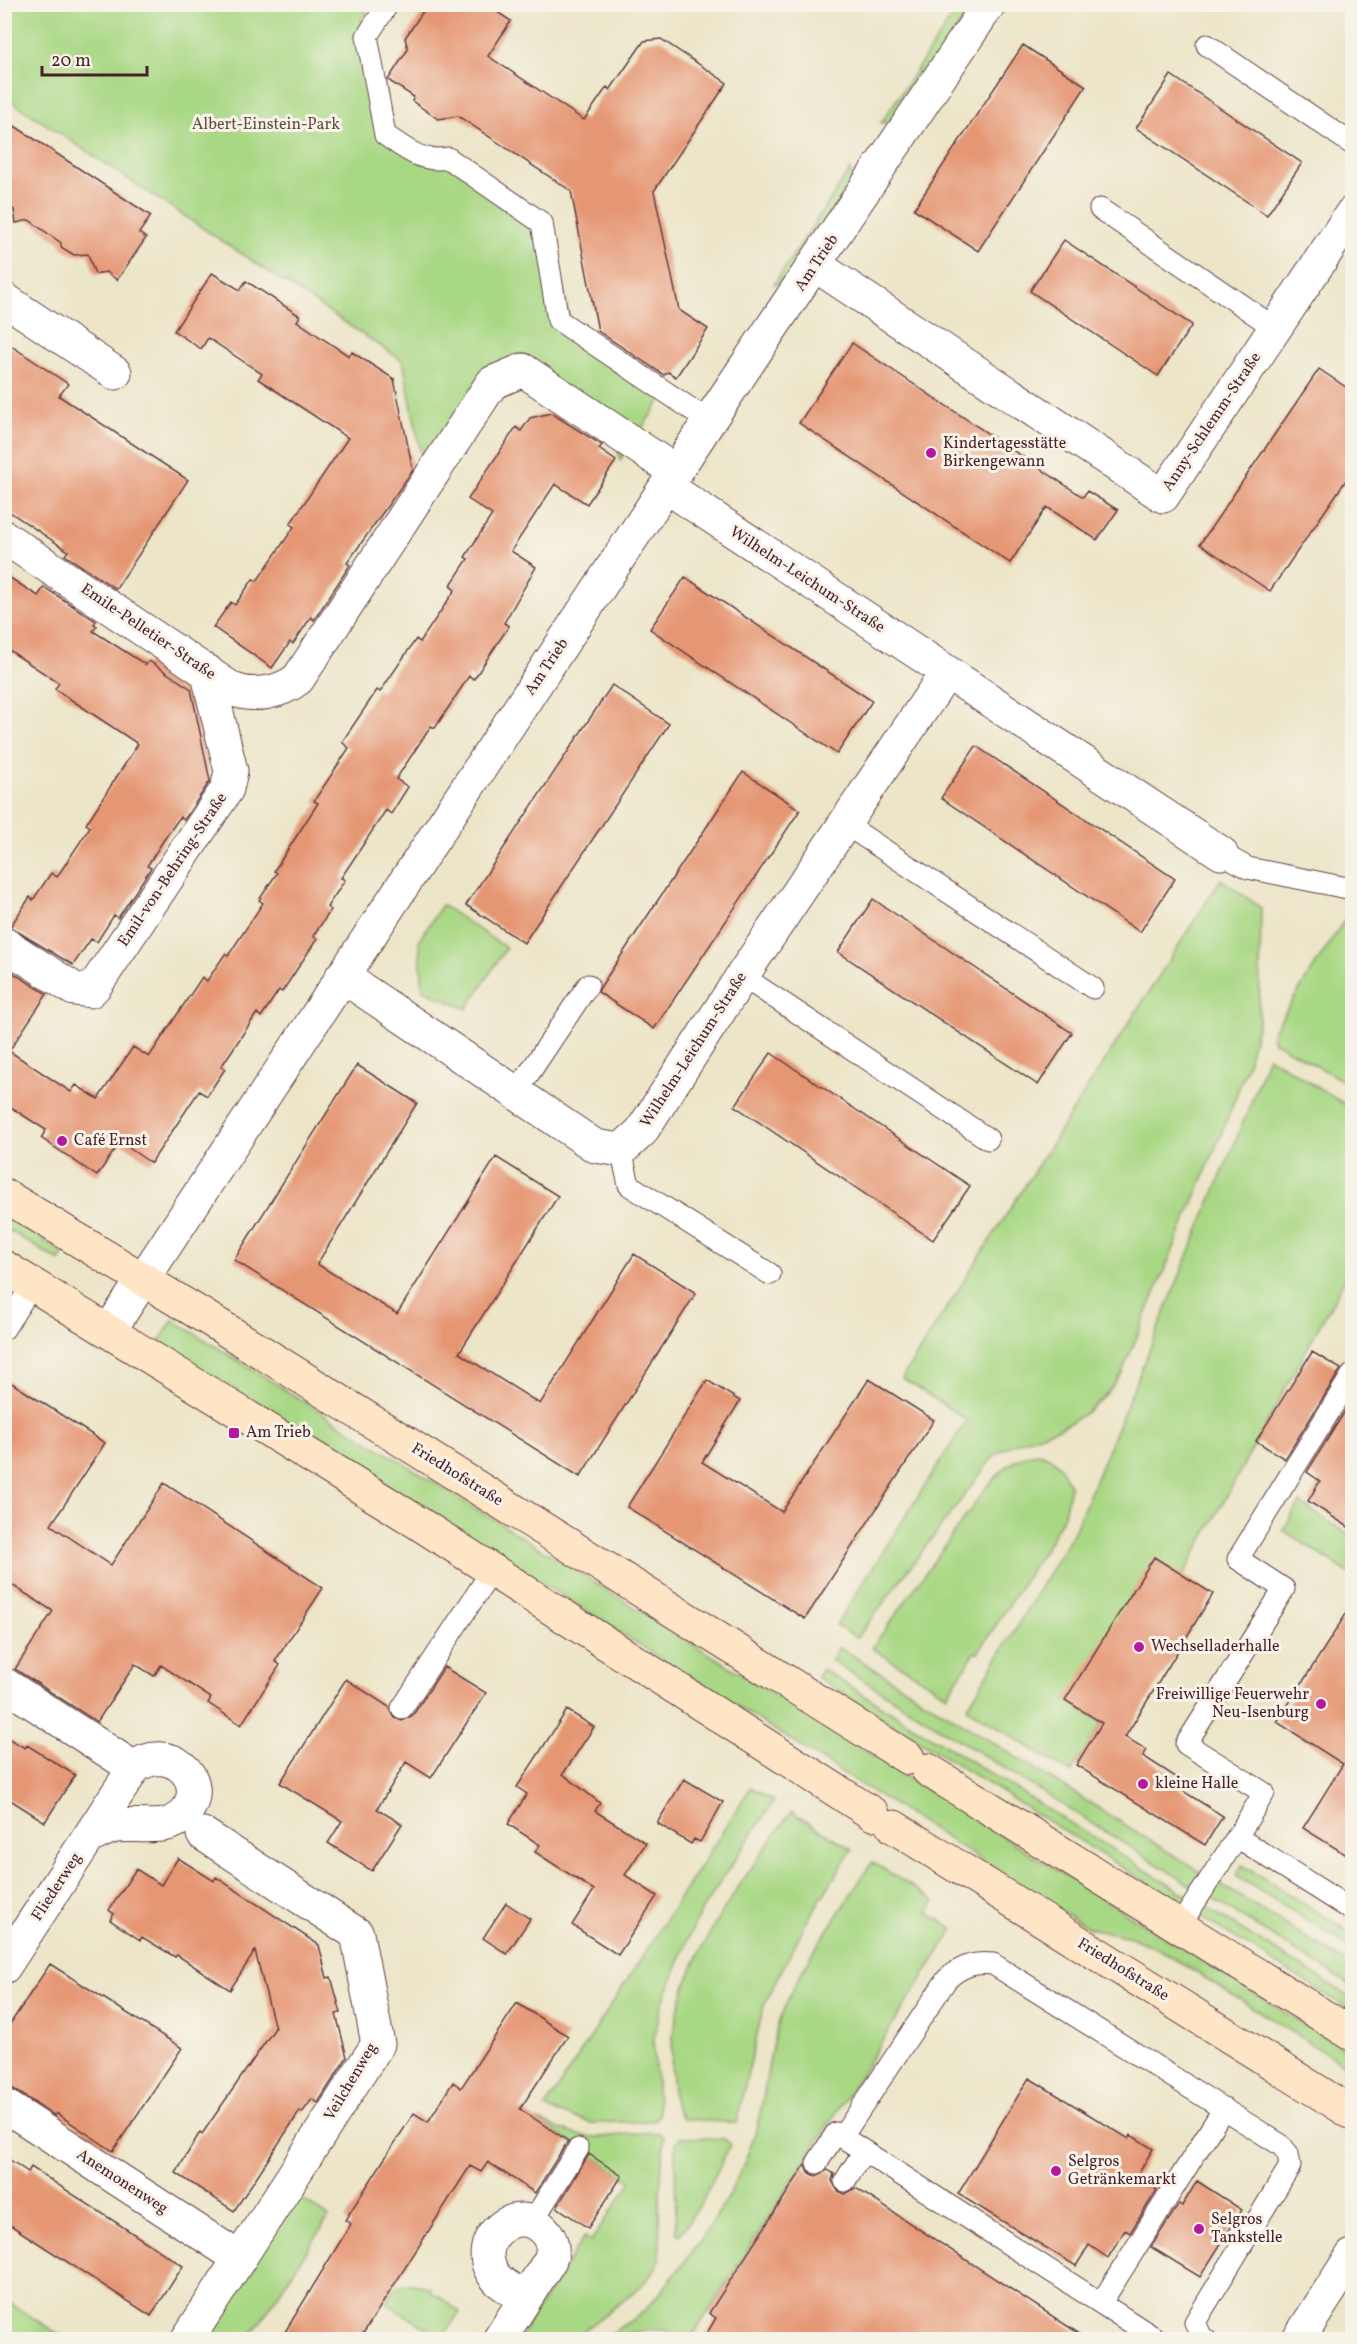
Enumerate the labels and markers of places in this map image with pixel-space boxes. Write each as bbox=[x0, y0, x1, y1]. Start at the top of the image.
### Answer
place label: Kindertagesstätte Birkengewann bbox=[943, 433, 1066, 473]
marker: Kindertagesstätte Birkengewann bbox=[924, 446, 938, 460]
place label: Café Ernst bbox=[74, 1130, 147, 1152]
marker: Café Ernst bbox=[55, 1134, 69, 1148]
place label: Am Trieb bbox=[246, 1422, 311, 1444]
marker: Am Trieb bbox=[227, 1426, 241, 1440]
place label: Wechselladerhalle bbox=[1151, 1636, 1280, 1658]
marker: Wechselladerhalle bbox=[1132, 1640, 1146, 1654]
place label: Freiwillige Feuerwehr Neu-Isenburg bbox=[1156, 1684, 1309, 1724]
marker: Freiwillige Feuerwehr Neu-Isenburg bbox=[1314, 1697, 1328, 1711]
place label: kleine Halle bbox=[1155, 1773, 1238, 1795]
marker: kleine Halle bbox=[1136, 1777, 1150, 1791]
place label: Selgros Getränkemarkt bbox=[1068, 2151, 1177, 2191]
marker: Selgros Getränkemarkt bbox=[1049, 2164, 1063, 2178]
place label: Selgros Tankstelle bbox=[1211, 2209, 1283, 2249]
marker: Selgros Tankstelle bbox=[1192, 2222, 1206, 2236]

